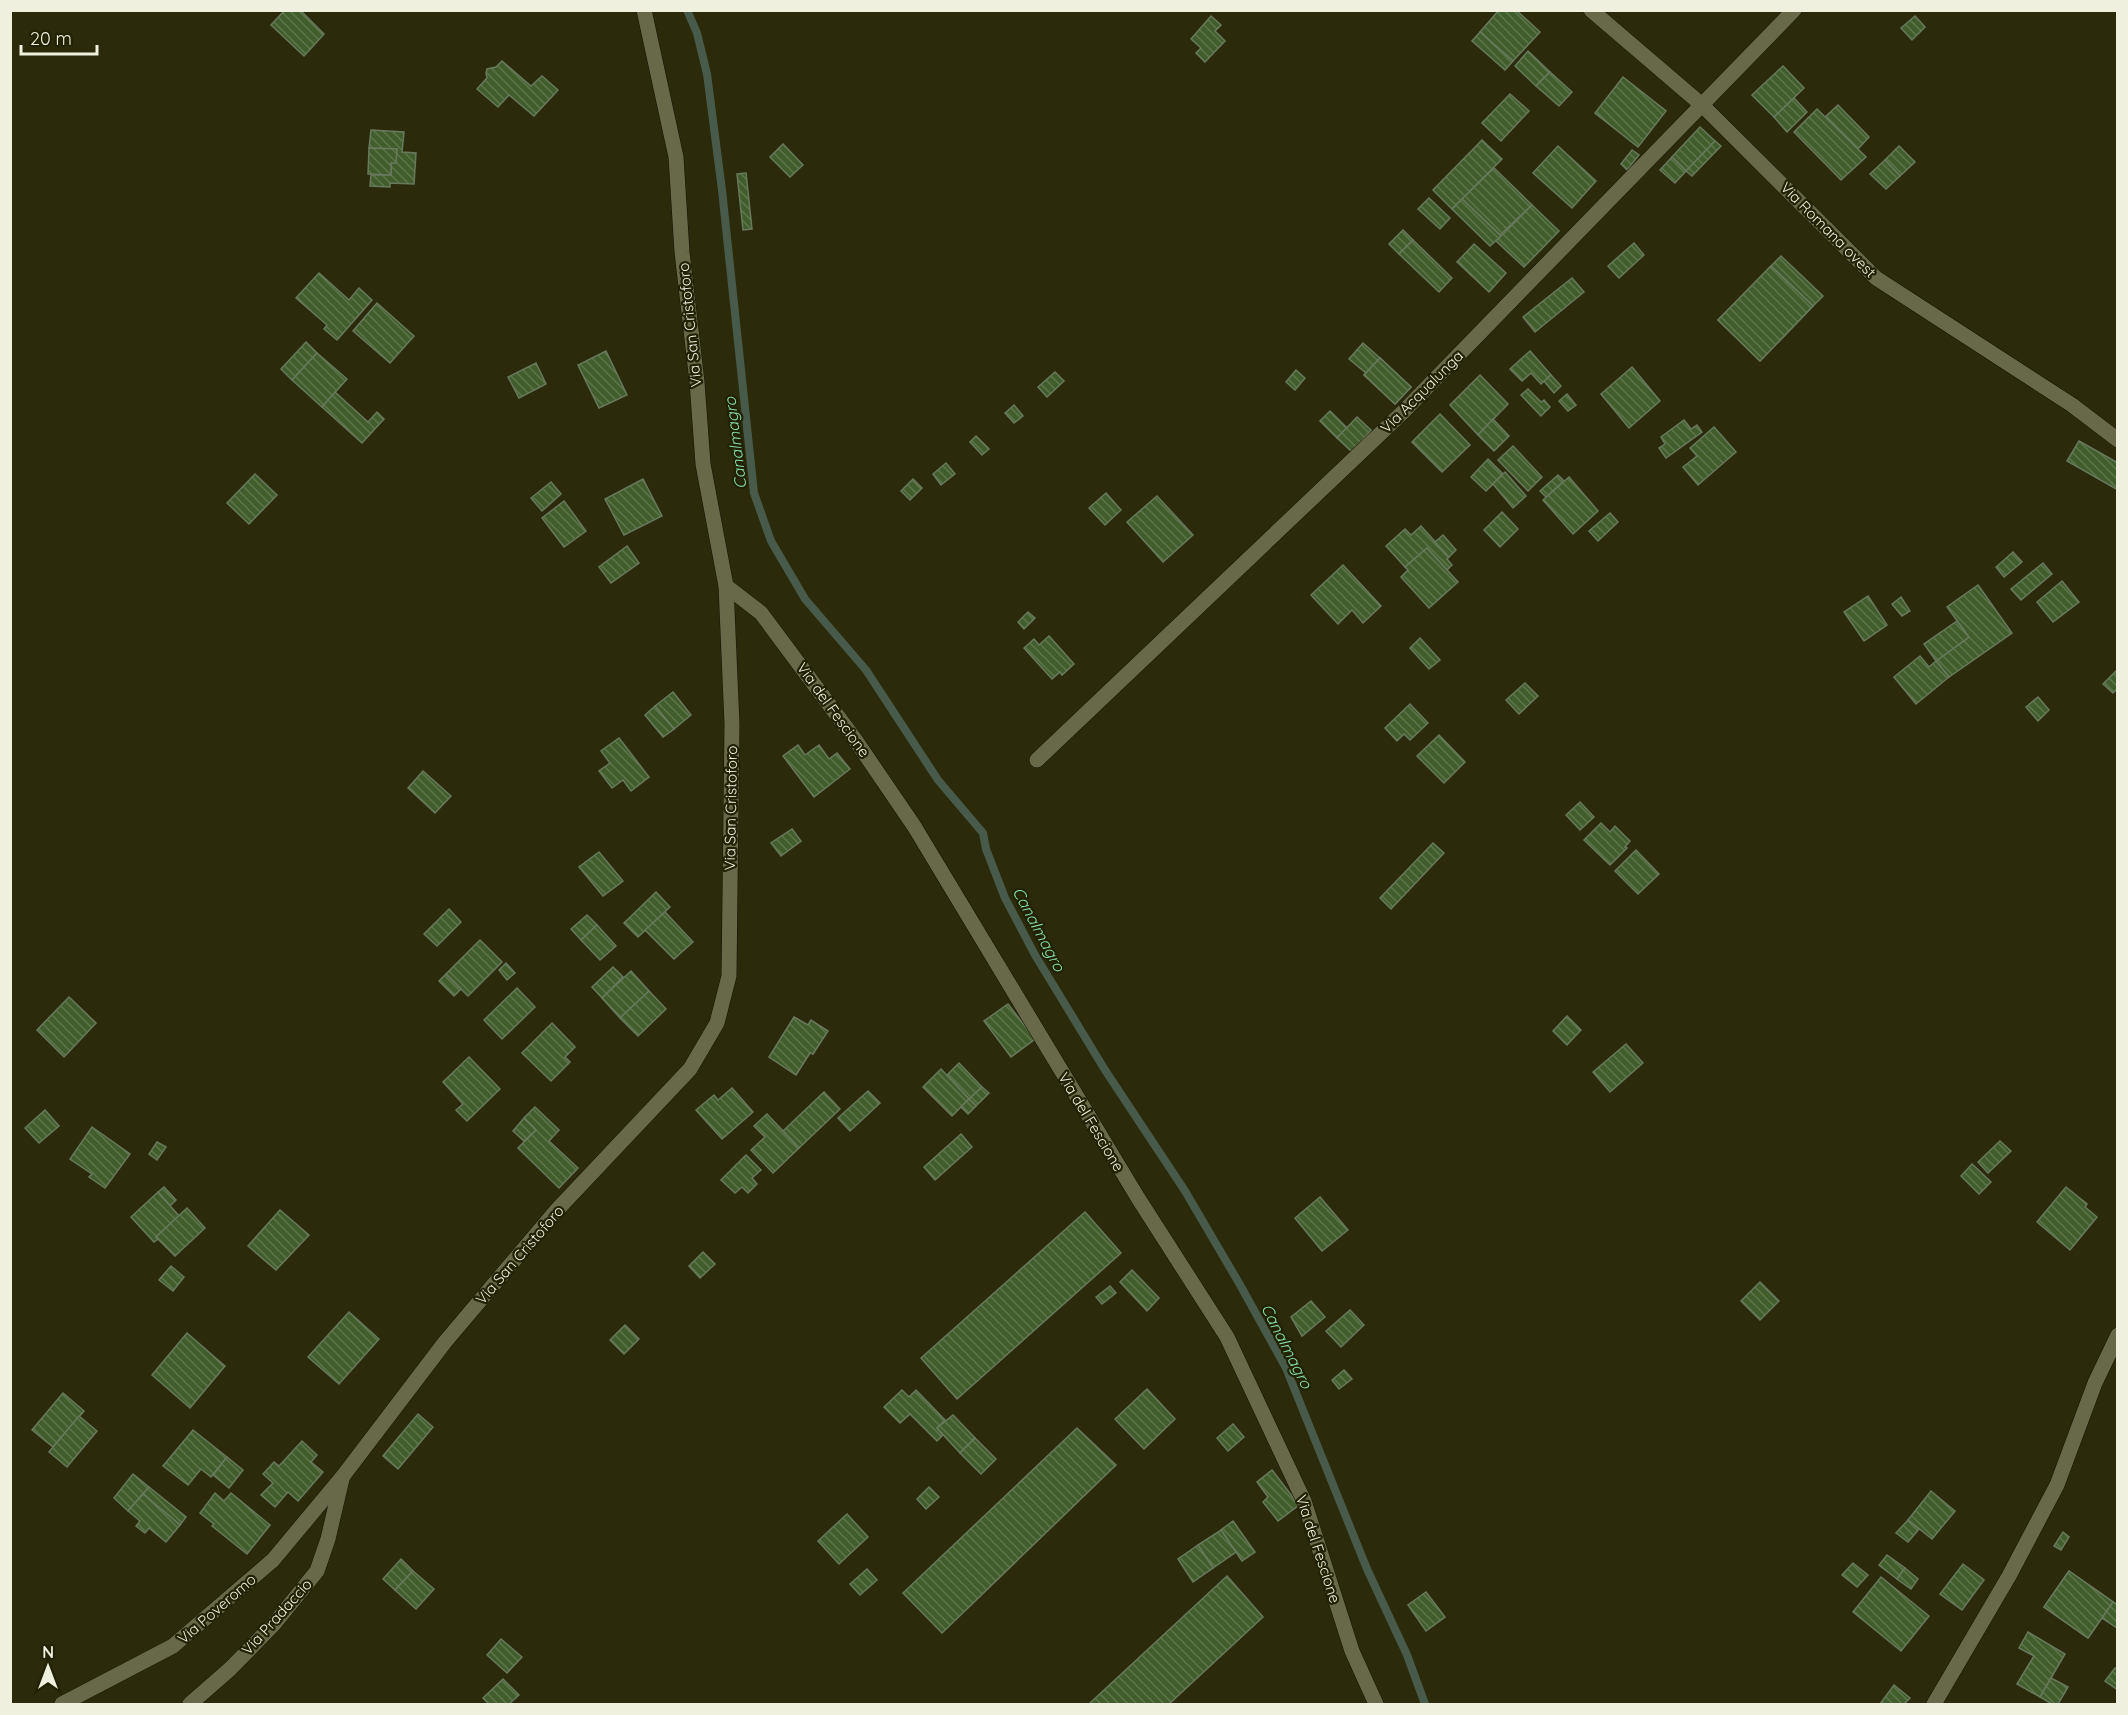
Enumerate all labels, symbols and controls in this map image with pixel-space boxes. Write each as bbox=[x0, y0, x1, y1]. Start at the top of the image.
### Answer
scale bar bbox=[21, 18, 98, 56]
text: 20 m bbox=[30, 27, 72, 50]
street label: Via Romana ovest bbox=[1777, 178, 1880, 281]
street label: Via San Cristoforo bbox=[674, 262, 705, 388]
street label: Via Acqualunga bbox=[1376, 346, 1467, 437]
water label: Canalmagro bbox=[719, 395, 751, 490]
street label: Via del Fescione bbox=[793, 659, 874, 761]
street label: Via San Cristoforo bbox=[720, 745, 741, 871]
water label: Canalmagro bbox=[1008, 883, 1070, 976]
street label: Via del Fescione bbox=[1054, 1069, 1129, 1175]
street label: Via San Cristoforo bbox=[471, 1201, 568, 1308]
water label: Canalmagro bbox=[1257, 1300, 1318, 1393]
street label: Via del Fescione bbox=[1292, 1492, 1345, 1605]
street label: Via Poveromo bbox=[174, 1569, 260, 1648]
street label: Via Pradaccio bbox=[237, 1575, 316, 1659]
north arrow bbox=[18, 1637, 78, 1697]
text: N bbox=[42, 1642, 54, 1662]

